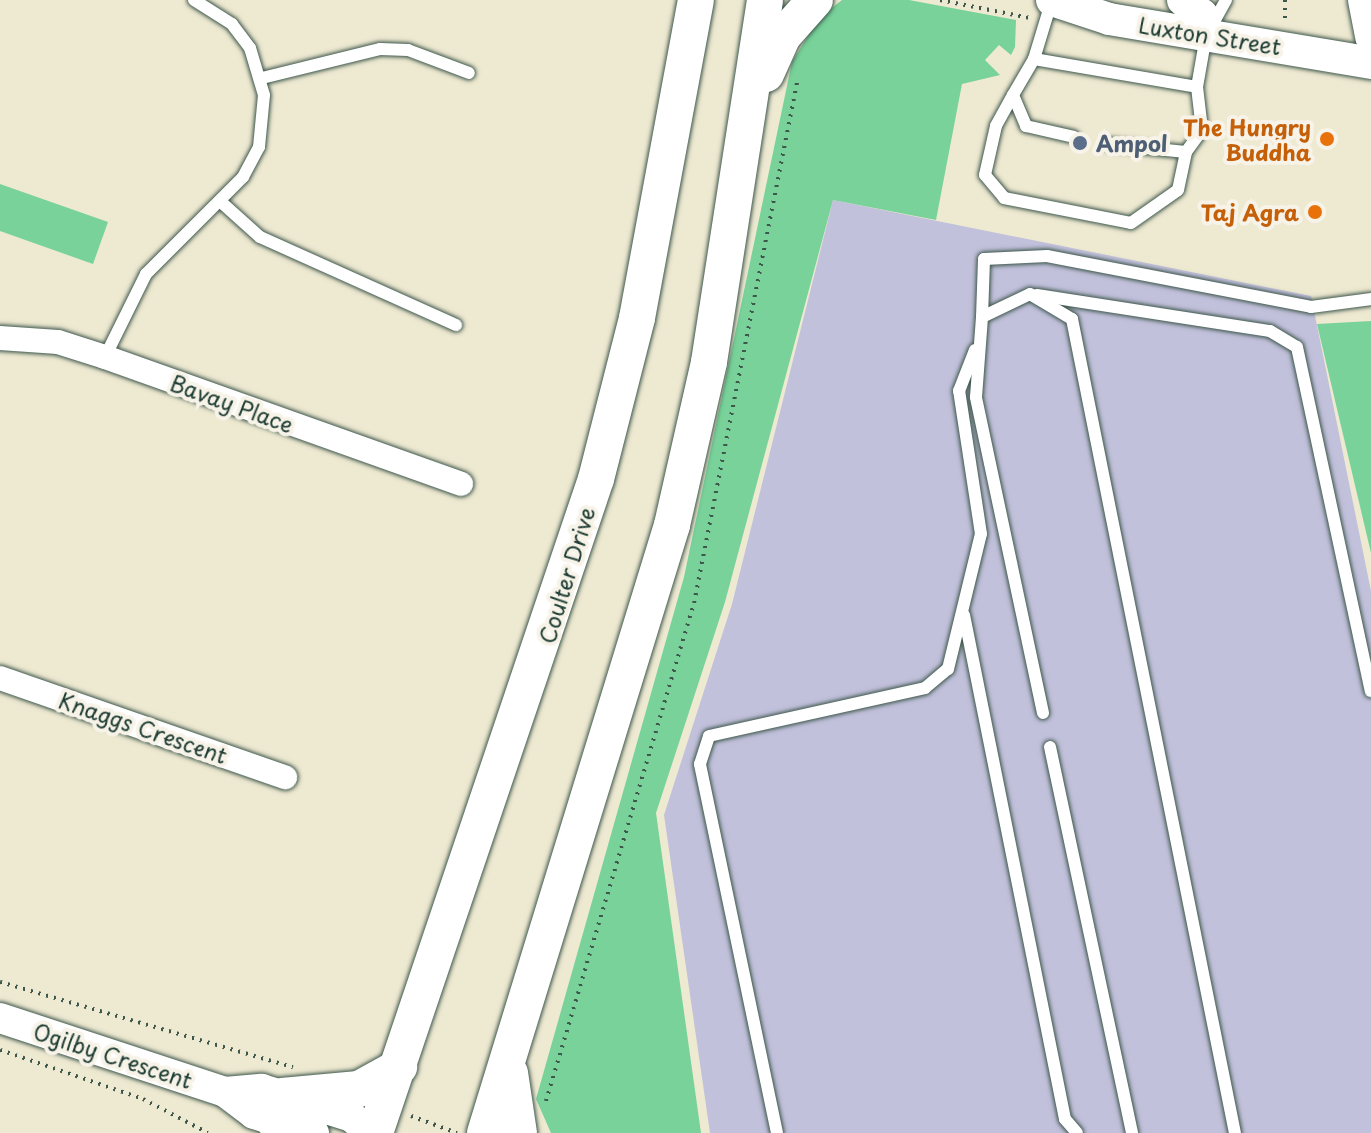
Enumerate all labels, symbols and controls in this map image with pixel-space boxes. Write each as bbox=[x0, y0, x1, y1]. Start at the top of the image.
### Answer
street label: Luxton Street bbox=[1137, 11, 1283, 59]
place label: The Hungry Buddha bbox=[1182, 113, 1311, 164]
place label: Ampol bbox=[1096, 130, 1168, 156]
marker: The Hungry Buddha bbox=[1318, 130, 1336, 148]
marker: Ampol bbox=[1071, 134, 1089, 152]
place label: Taj Agra bbox=[1201, 199, 1299, 225]
marker: Taj Agra bbox=[1306, 203, 1324, 221]
street label: Bavay Place bbox=[167, 369, 297, 437]
street label: Coulter Drive bbox=[533, 503, 599, 647]
street label: Knaggs Crescent bbox=[55, 686, 231, 768]
street label: Ogilby Crescent bbox=[30, 1017, 196, 1093]

